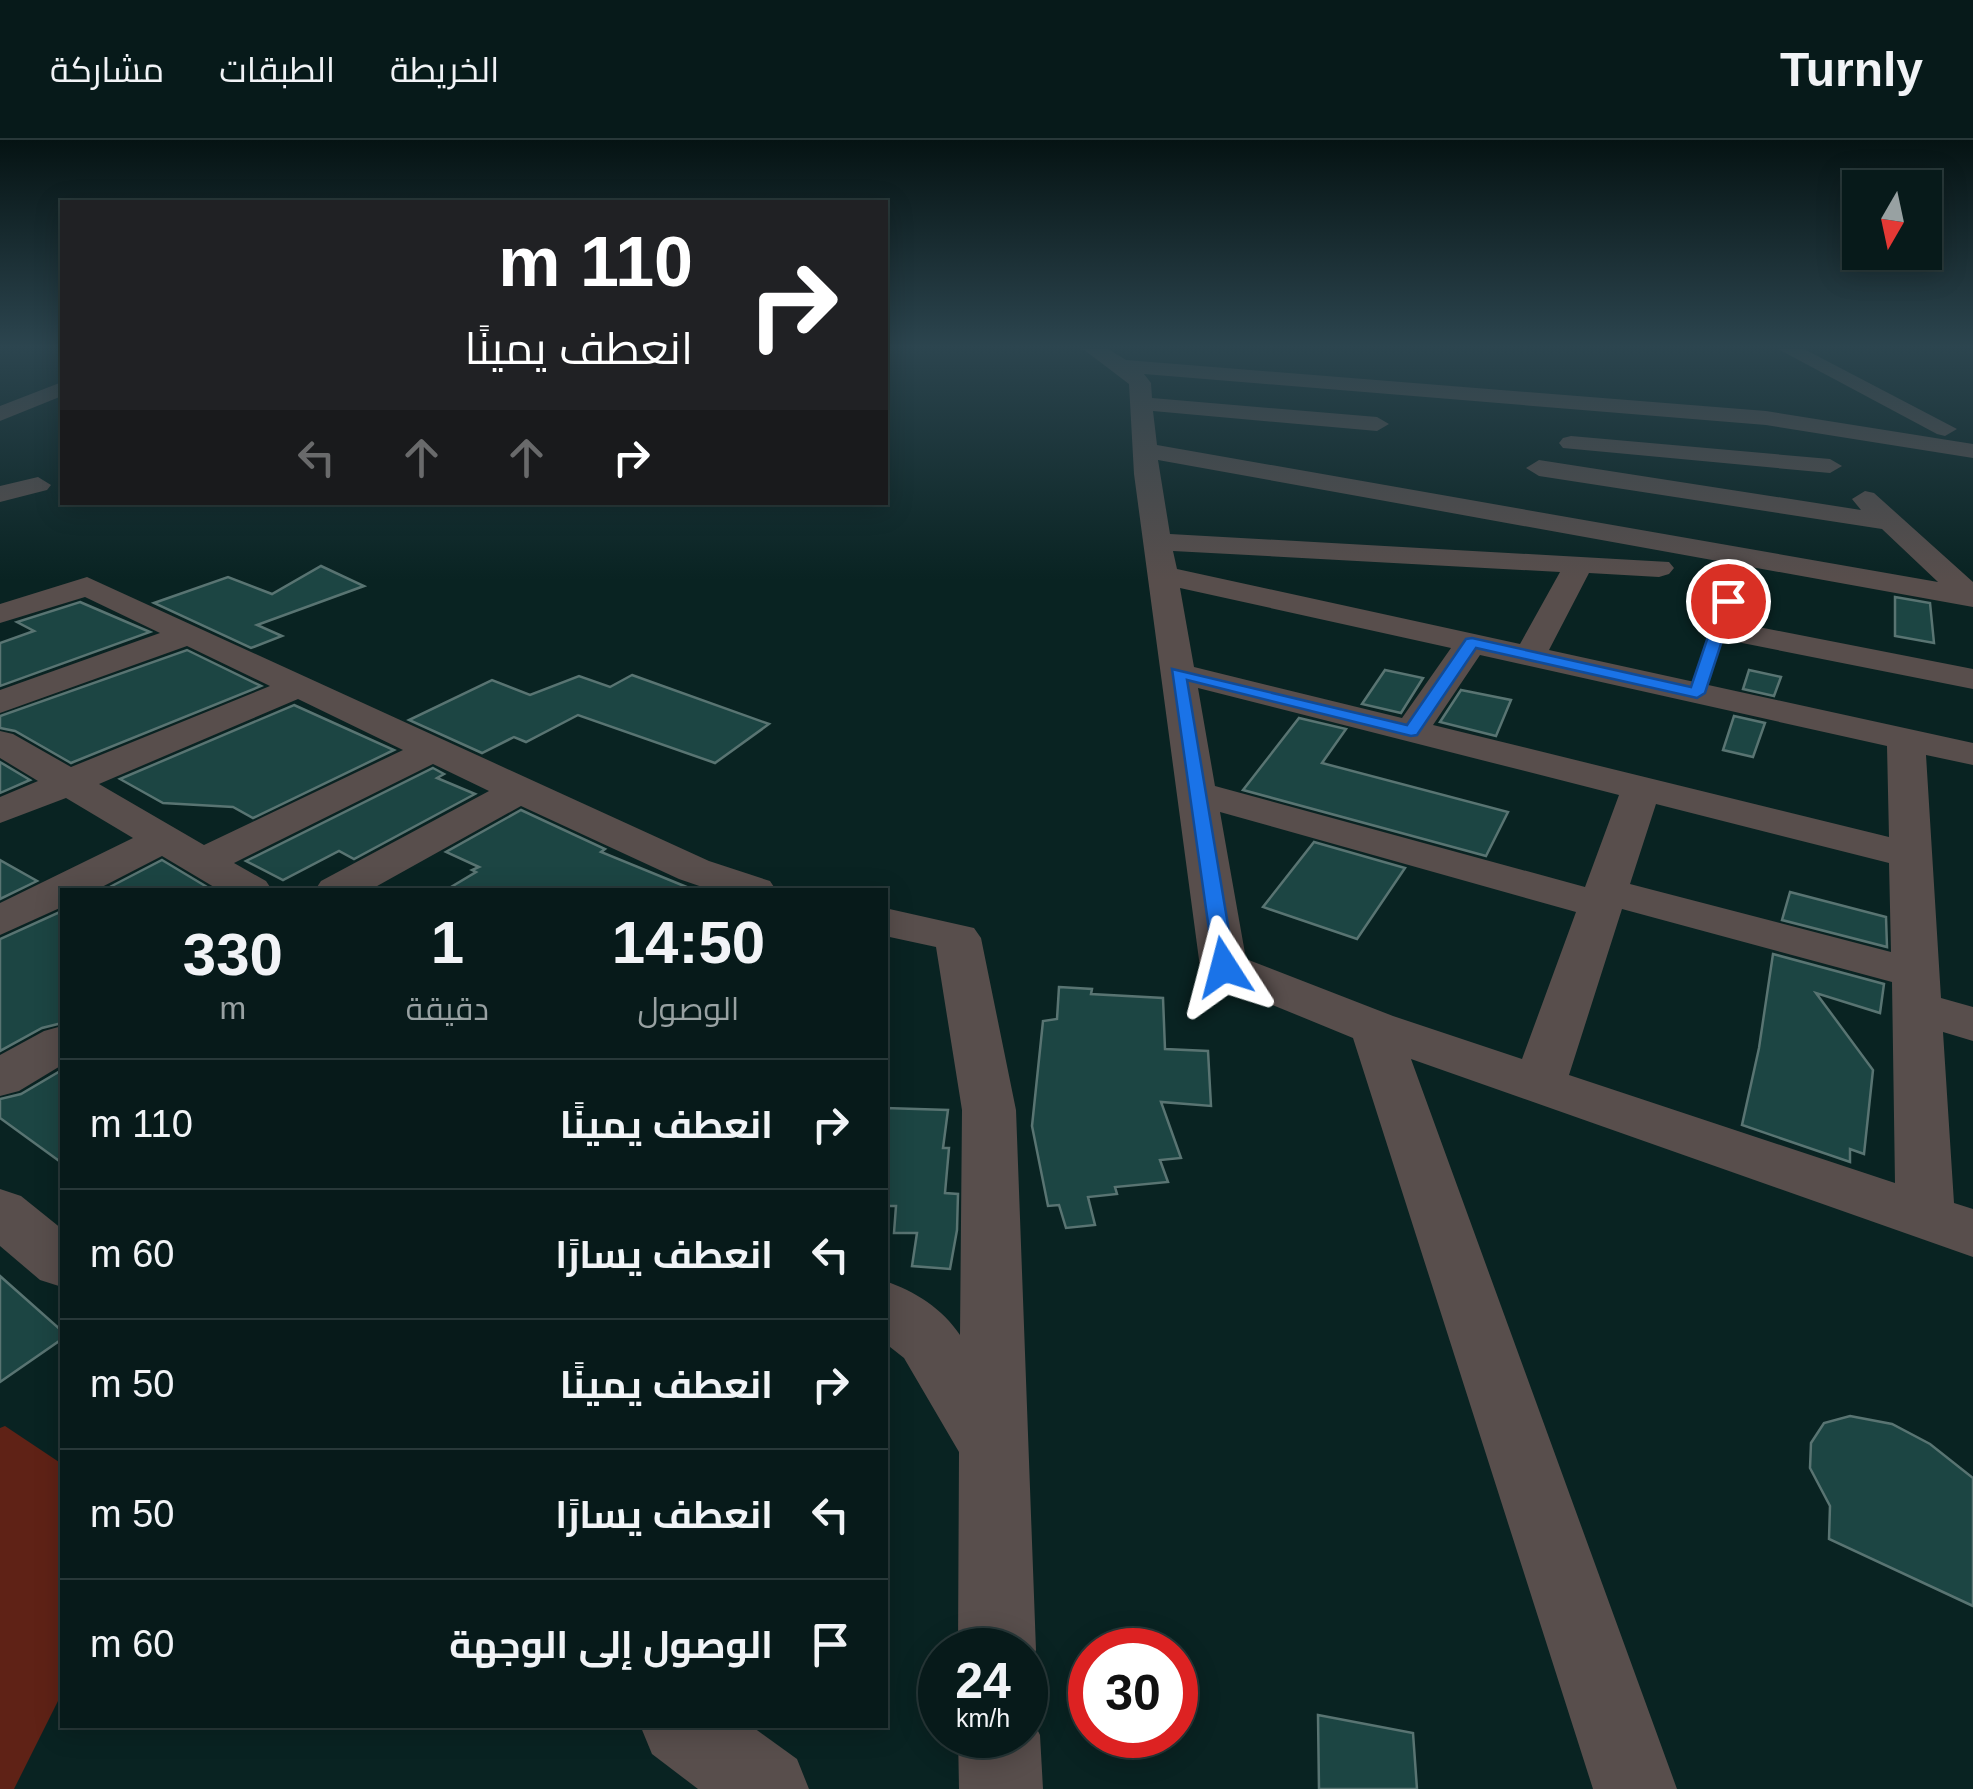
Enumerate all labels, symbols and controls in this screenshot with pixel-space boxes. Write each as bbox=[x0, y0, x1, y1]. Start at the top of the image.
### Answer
text: Turnly bbox=[1780, 43, 1923, 96]
text: مشاركة bbox=[50, 50, 164, 89]
text: الطبقات bbox=[219, 50, 335, 89]
text: الخريطة bbox=[390, 50, 499, 89]
north arrow bbox=[1842, 170, 1942, 270]
map controls bbox=[1842, 170, 1942, 270]
text: 110 m bbox=[498, 223, 693, 301]
icon: right bbox=[728, 240, 858, 370]
text: انعطف يمينًا bbox=[464, 323, 693, 374]
icon: left bbox=[289, 430, 344, 485]
icon: ahead bbox=[394, 430, 449, 485]
icon: ahead bbox=[499, 430, 554, 485]
icon: right bbox=[604, 430, 659, 485]
pin bbox=[1686, 559, 1771, 644]
icon: arrive bbox=[1701, 574, 1756, 629]
text: 1 bbox=[431, 909, 464, 976]
text: 14:50 bbox=[612, 909, 765, 976]
position arrow bbox=[1172, 915, 1276, 1019]
text: 330 bbox=[183, 921, 283, 988]
text: m bbox=[220, 990, 246, 1026]
text: دقيقة bbox=[406, 991, 489, 1027]
text: الوصول bbox=[637, 991, 739, 1027]
icon: right bbox=[803, 1097, 858, 1152]
text: 110 m bbox=[90, 1103, 193, 1145]
text: انعطف يمينًا bbox=[560, 1104, 773, 1146]
icon: left bbox=[803, 1227, 858, 1282]
text: 60 m bbox=[90, 1233, 175, 1275]
text: انعطف يسارًا bbox=[555, 1234, 773, 1276]
icon: right bbox=[803, 1357, 858, 1412]
text: 50 m bbox=[90, 1363, 175, 1405]
text: انعطف يمينًا bbox=[560, 1364, 773, 1406]
icon: left bbox=[803, 1487, 858, 1542]
text: 50 m bbox=[90, 1493, 175, 1535]
text: انعطف يسارًا bbox=[555, 1494, 773, 1536]
icon: arrive bbox=[803, 1617, 858, 1672]
text: 60 m bbox=[90, 1623, 175, 1665]
text: الوصول إلى الوجهة bbox=[449, 1624, 773, 1666]
speed limit sign: 30 bbox=[1068, 1628, 1198, 1758]
text: 24 bbox=[955, 1653, 1011, 1709]
text: km/h bbox=[956, 1704, 1010, 1732]

